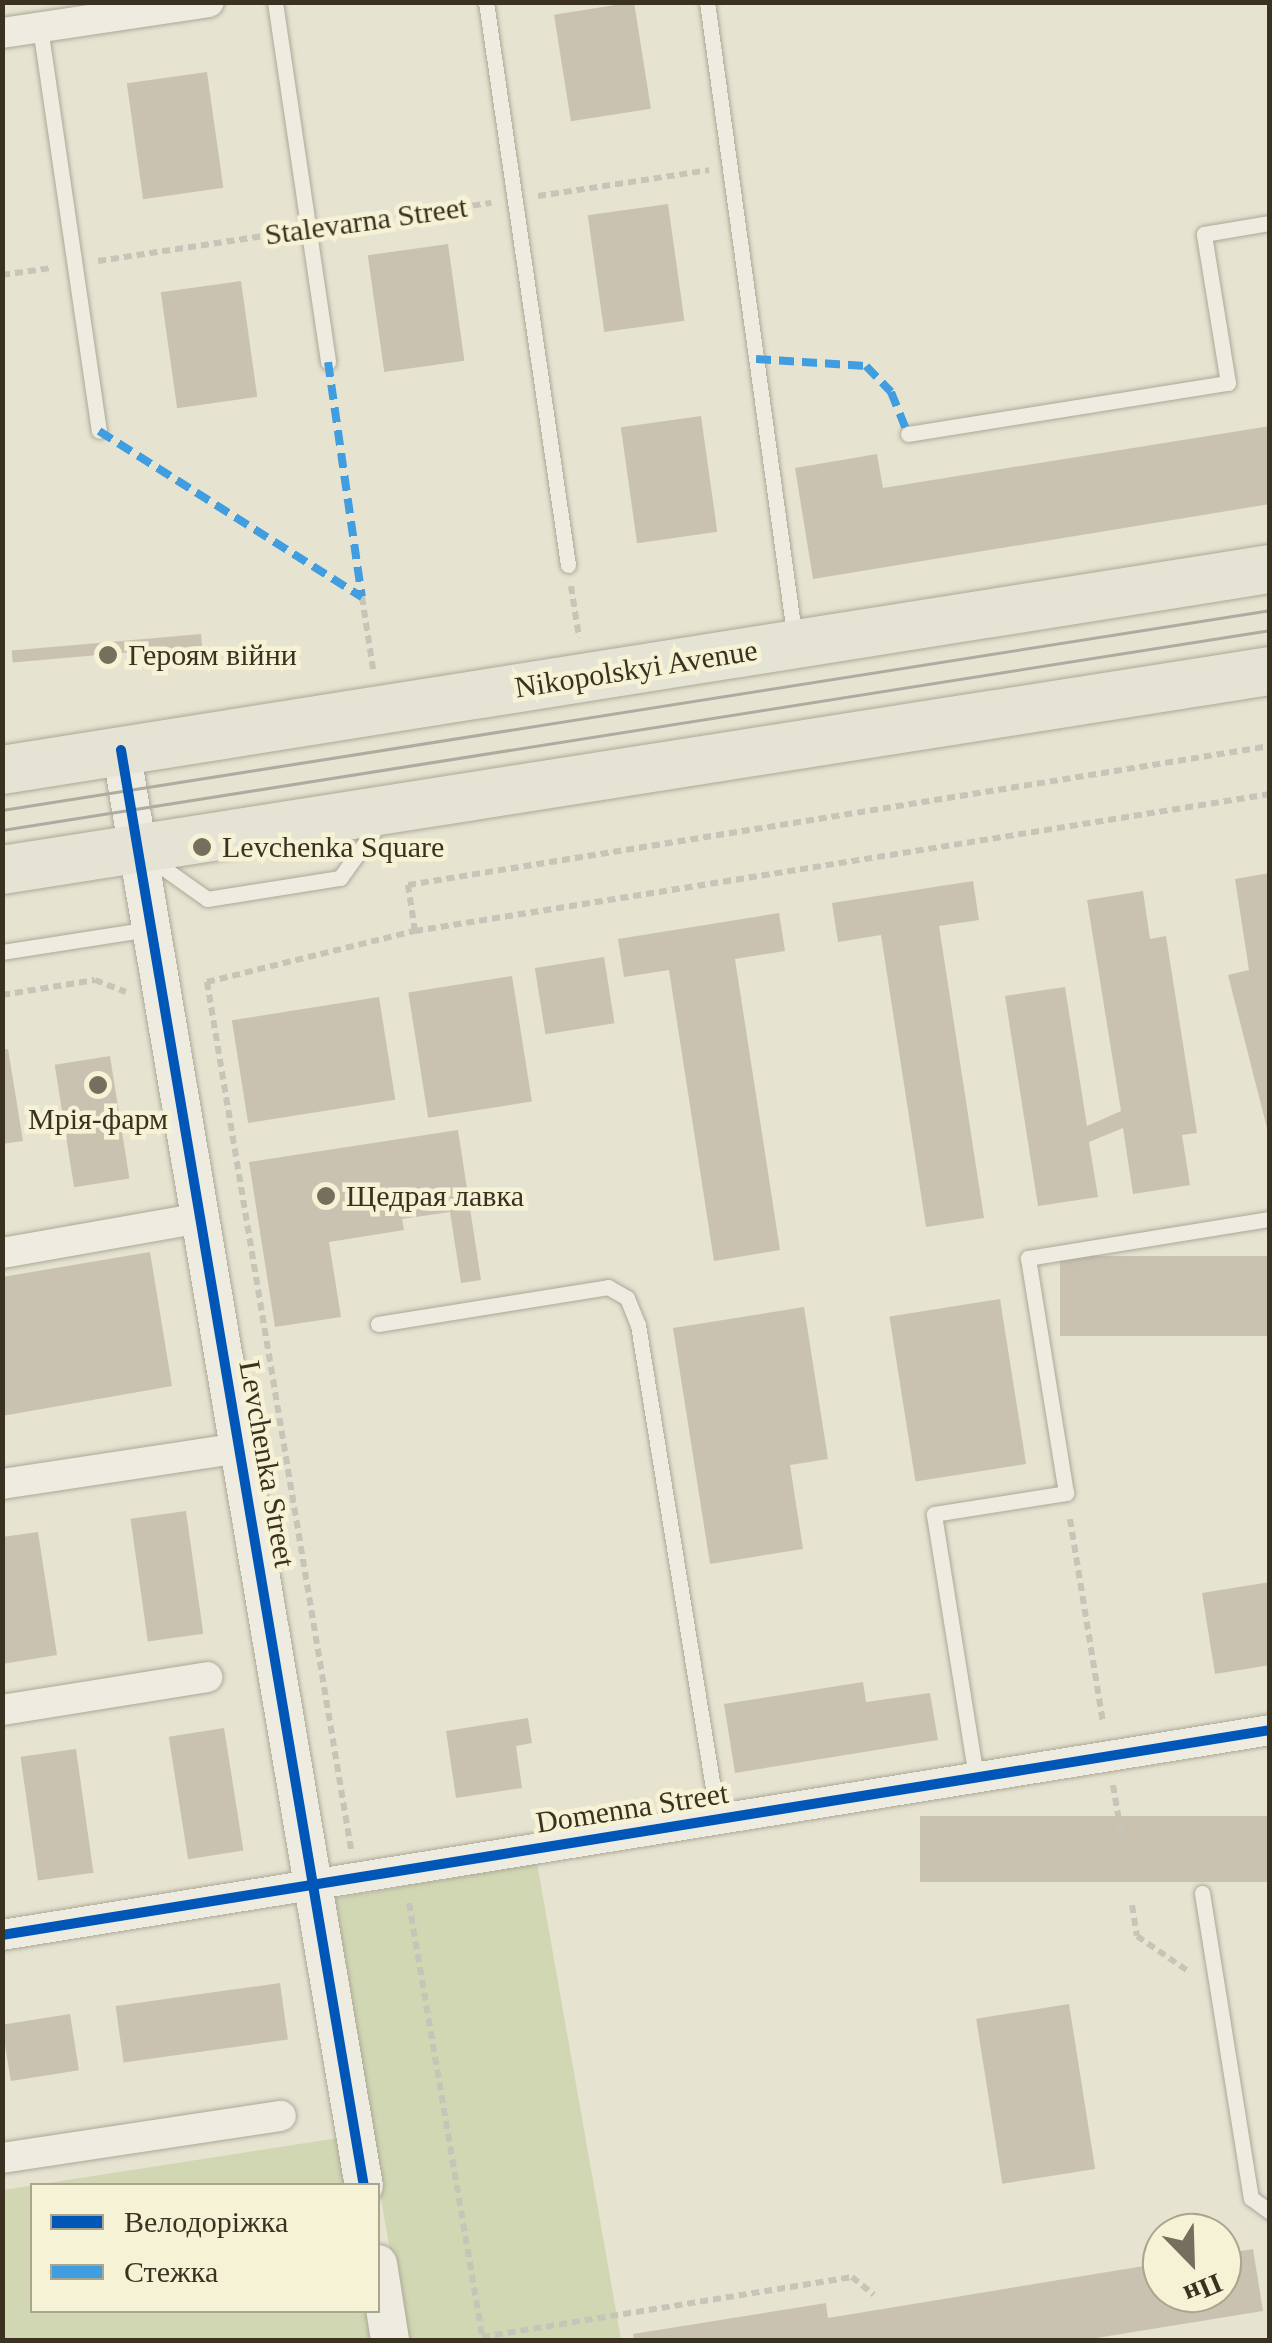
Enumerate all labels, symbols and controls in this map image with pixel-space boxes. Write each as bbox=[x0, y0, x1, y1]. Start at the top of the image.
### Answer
street label: Stalevarna Street bbox=[262, 189, 470, 253]
street label: Nikopolskyi Avenue bbox=[511, 632, 761, 706]
place label: Героям війни bbox=[128, 637, 297, 673]
marker: Героям війни bbox=[97, 644, 119, 666]
place label: Levchenka Square bbox=[222, 829, 444, 865]
marker: Levchenka Square bbox=[191, 836, 213, 858]
marker: Мрія-фарм bbox=[87, 1074, 109, 1096]
place label: Мрія-фарм bbox=[28, 1101, 168, 1137]
place label: Щедрая лавка bbox=[346, 1178, 524, 1214]
marker: Щедрая лавка bbox=[315, 1185, 337, 1207]
street label: Levchenka Street bbox=[231, 1358, 303, 1570]
street label: Domenna Street bbox=[533, 1775, 731, 1841]
legend bbox=[30, 2183, 380, 2313]
text: Велодоріжка bbox=[124, 2205, 288, 2238]
north arrow bbox=[1142, 2213, 1242, 2313]
text: Стежка bbox=[124, 2255, 218, 2288]
text: Пн bbox=[1180, 2268, 1227, 2311]

